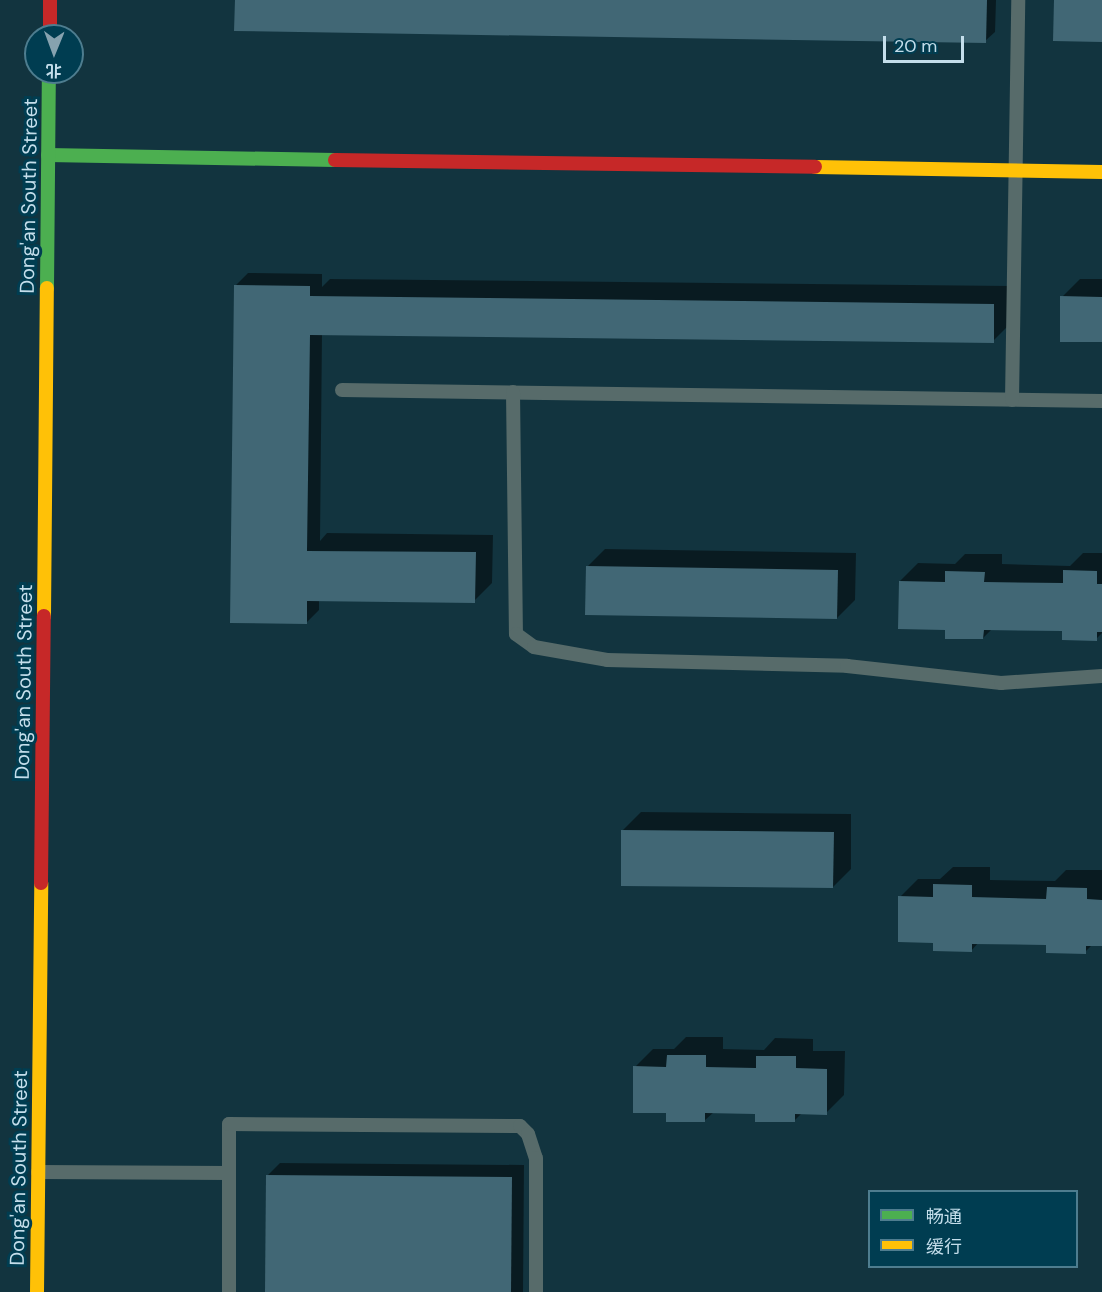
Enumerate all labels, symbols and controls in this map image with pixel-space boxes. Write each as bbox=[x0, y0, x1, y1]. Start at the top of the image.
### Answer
north arrow bbox=[24, 24, 84, 84]
scale bar bbox=[886, 24, 967, 62]
text: 20 m bbox=[894, 34, 937, 58]
text: 北 bbox=[46, 60, 62, 81]
street label: Dong'an South Street bbox=[15, 98, 43, 294]
street label: Dong'an South Street bbox=[10, 584, 38, 780]
street label: Dong'an South Street bbox=[5, 1070, 33, 1266]
legend bbox=[868, 1190, 1078, 1268]
text: 畅通 bbox=[926, 1205, 962, 1229]
text: 缓行 bbox=[926, 1235, 962, 1259]

